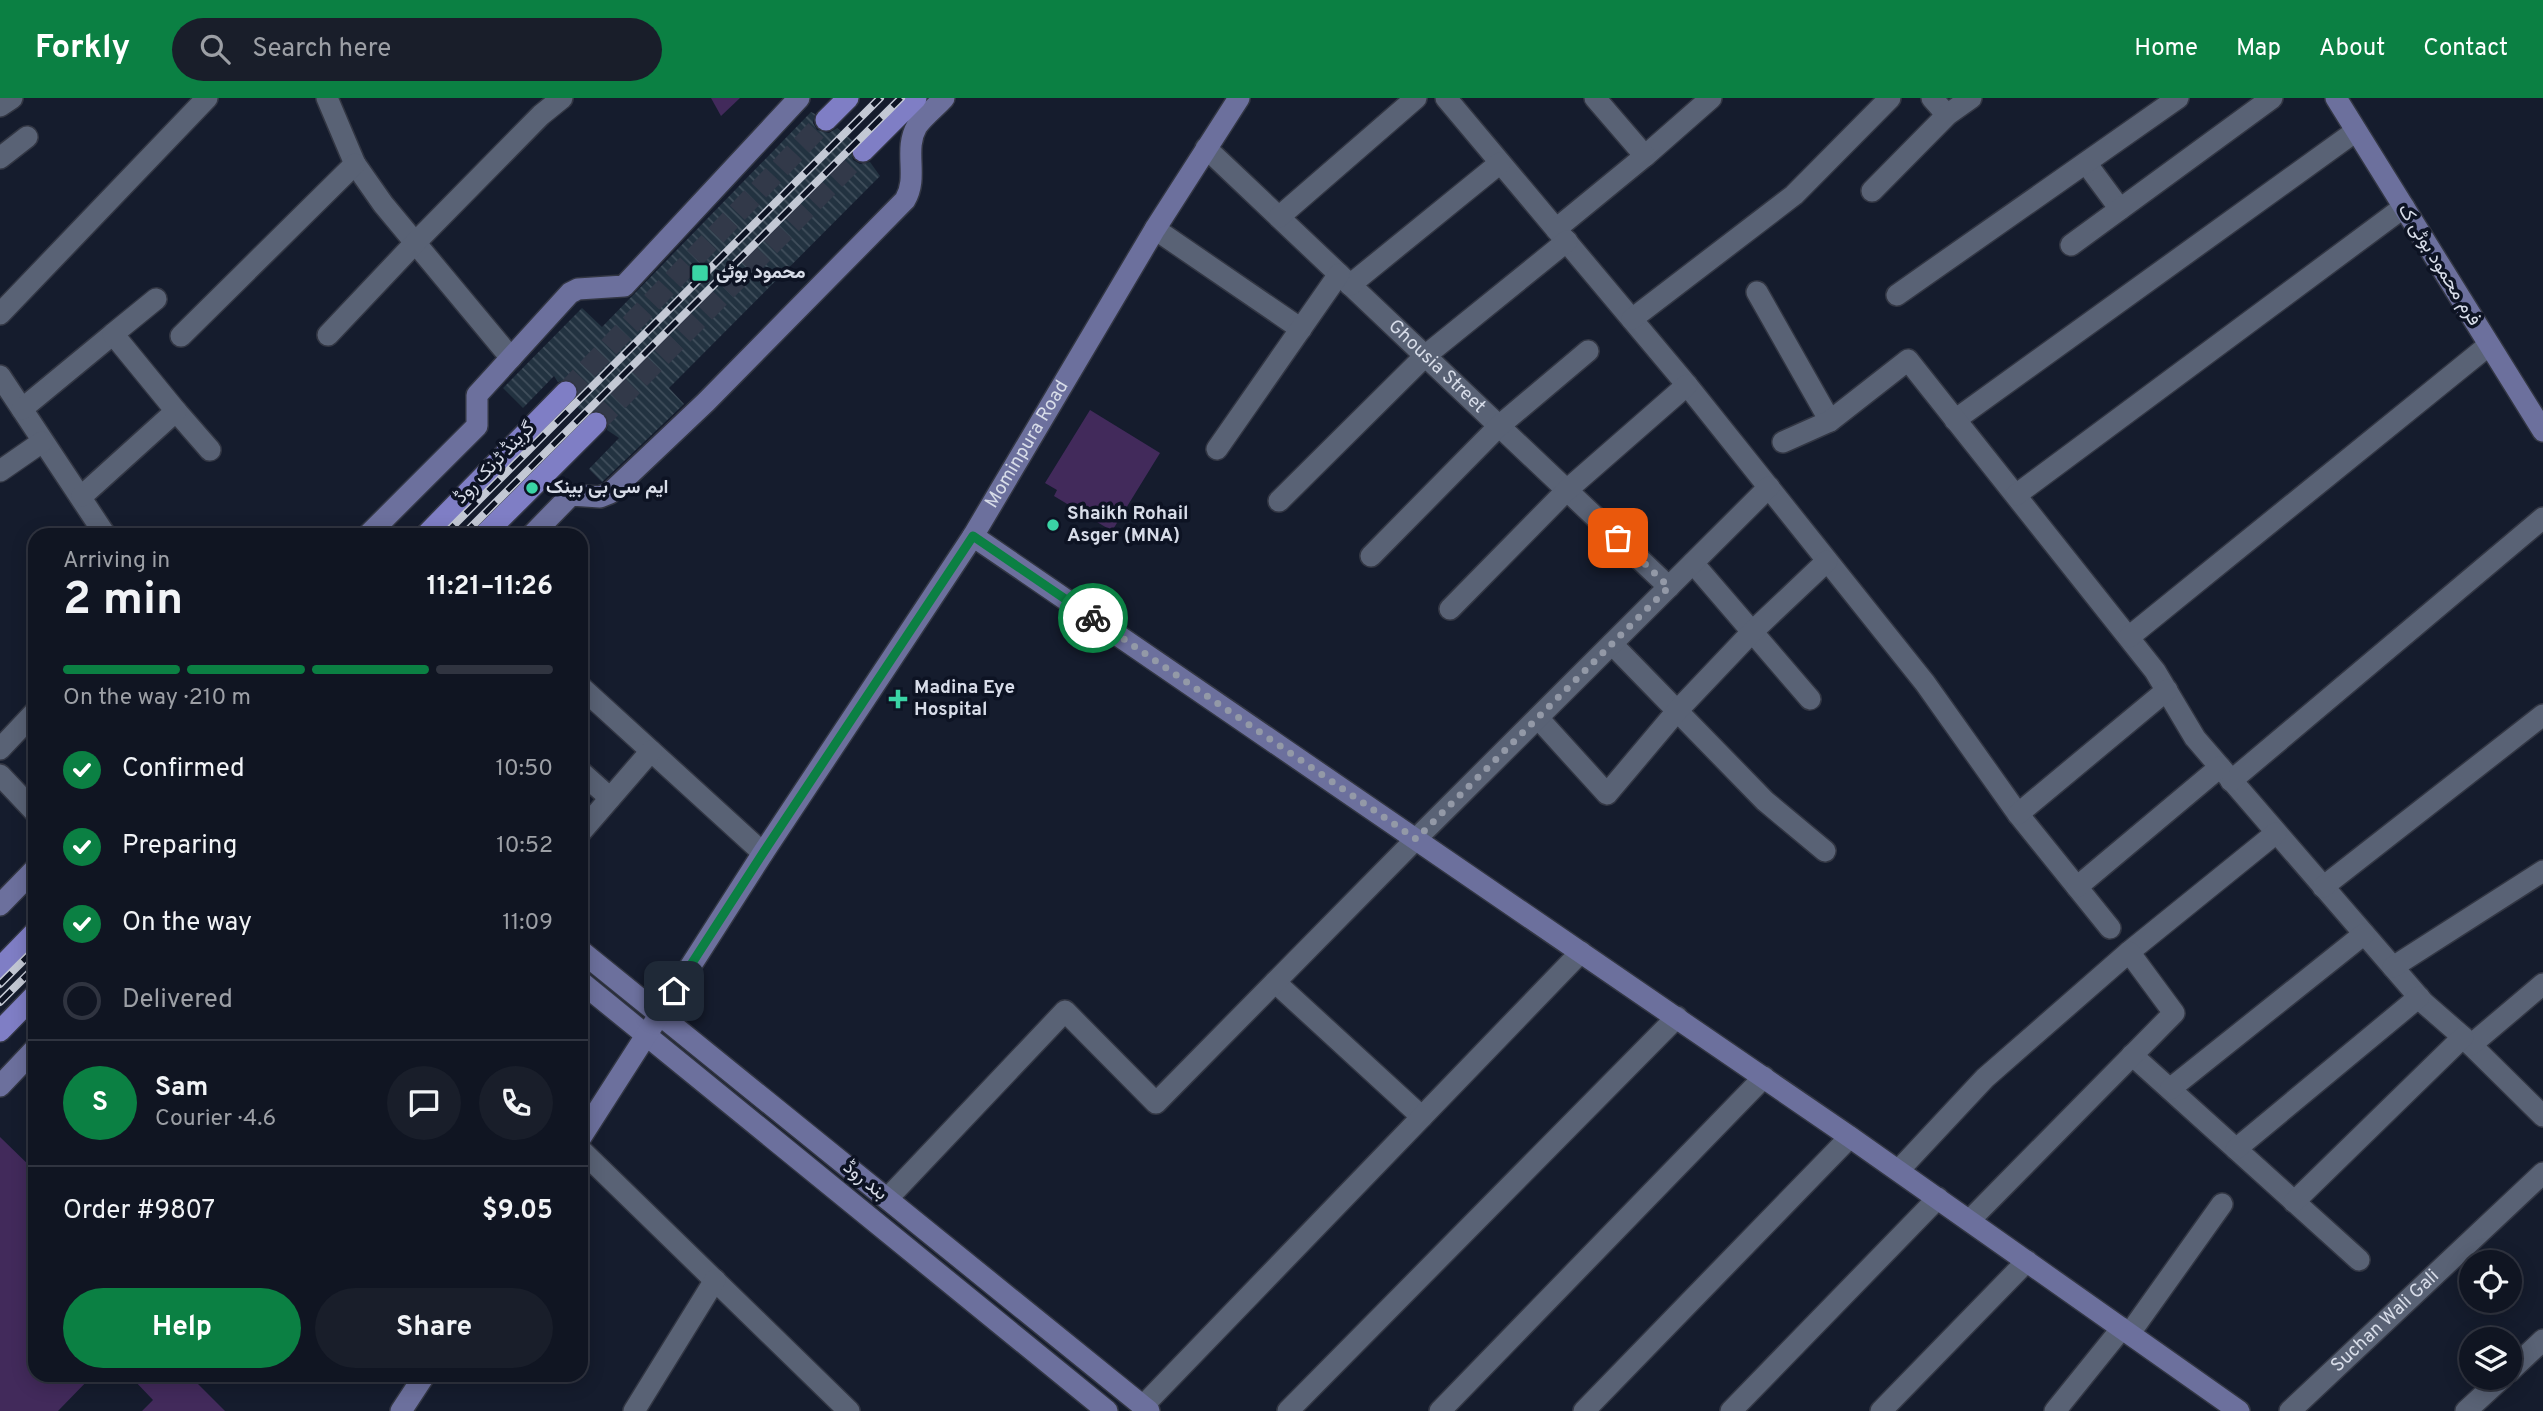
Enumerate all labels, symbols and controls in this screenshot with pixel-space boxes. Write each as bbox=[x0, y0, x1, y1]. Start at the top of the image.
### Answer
search box bbox=[172, 18, 662, 81]
text: Forkly bbox=[35, 28, 130, 70]
icon: search bbox=[196, 30, 234, 68]
text: Search here bbox=[252, 33, 391, 66]
text: Home bbox=[2134, 34, 2198, 64]
text: Map bbox=[2236, 34, 2281, 64]
text: About bbox=[2319, 34, 2385, 64]
text: Contact bbox=[2423, 34, 2508, 64]
street label: فرم محمود بوٹی ک bbox=[2392, 200, 2486, 330]
place label: محمود بوٹی bbox=[716, 261, 806, 285]
marker: محمود بوٹی bbox=[690, 263, 710, 283]
street label: Ghousia Street bbox=[1383, 315, 1491, 419]
street label: Mominpura Road bbox=[980, 376, 1075, 513]
street label: گرینڈ ٹرنک روڈ bbox=[450, 417, 540, 509]
place label: ایم سی بی بینک bbox=[546, 476, 668, 500]
marker: ایم سی بی بینک bbox=[524, 480, 540, 496]
place label: Shaikh Rohail Asger (MNA) bbox=[1067, 502, 1189, 548]
pin bbox=[1588, 508, 1648, 568]
marker: Shaikh Rohail Asger (MNA) bbox=[1045, 517, 1061, 533]
icon: bag bbox=[1599, 519, 1637, 557]
text: Arriving in bbox=[63, 547, 170, 576]
text: 11:21–11:26 bbox=[426, 571, 553, 604]
text: 2 min bbox=[63, 572, 183, 631]
courier bbox=[1058, 583, 1128, 653]
icon: bike bbox=[1074, 599, 1112, 637]
place label: Madina Eye Hospital bbox=[914, 676, 1015, 722]
text: On the way · 210 m bbox=[63, 684, 251, 713]
marker: Madina Eye Hospital bbox=[888, 689, 908, 709]
icon: check bbox=[63, 751, 101, 789]
text: Confirmed bbox=[122, 753, 245, 786]
text: 10:50 bbox=[495, 755, 553, 784]
icon: check bbox=[63, 828, 101, 866]
text: Preparing bbox=[122, 830, 237, 863]
text: 10:52 bbox=[496, 832, 553, 861]
icon: check bbox=[63, 905, 101, 943]
text: On the way bbox=[122, 907, 252, 940]
text: 11:09 bbox=[502, 909, 553, 938]
pin bbox=[644, 961, 704, 1021]
icon: home bbox=[655, 972, 693, 1010]
text: Delivered bbox=[122, 984, 233, 1017]
button: chat bbox=[387, 1066, 461, 1140]
button: phone bbox=[479, 1066, 553, 1140]
text: Sam bbox=[155, 1072, 208, 1105]
text: S bbox=[92, 1087, 108, 1120]
text: Courier · 4.6 bbox=[155, 1105, 276, 1134]
street label: بند روڈ bbox=[838, 1156, 892, 1206]
text: Order #9807 bbox=[63, 1195, 215, 1228]
text: $9.05 bbox=[482, 1195, 553, 1228]
map controls bbox=[2459, 1250, 2522, 1390]
button: locate bbox=[2459, 1250, 2522, 1313]
street label: Suchan Wali Gali bbox=[2326, 1265, 2445, 1378]
button: Help bbox=[63, 1288, 301, 1368]
button: Share bbox=[315, 1288, 553, 1368]
button: layers bbox=[2459, 1327, 2522, 1390]

